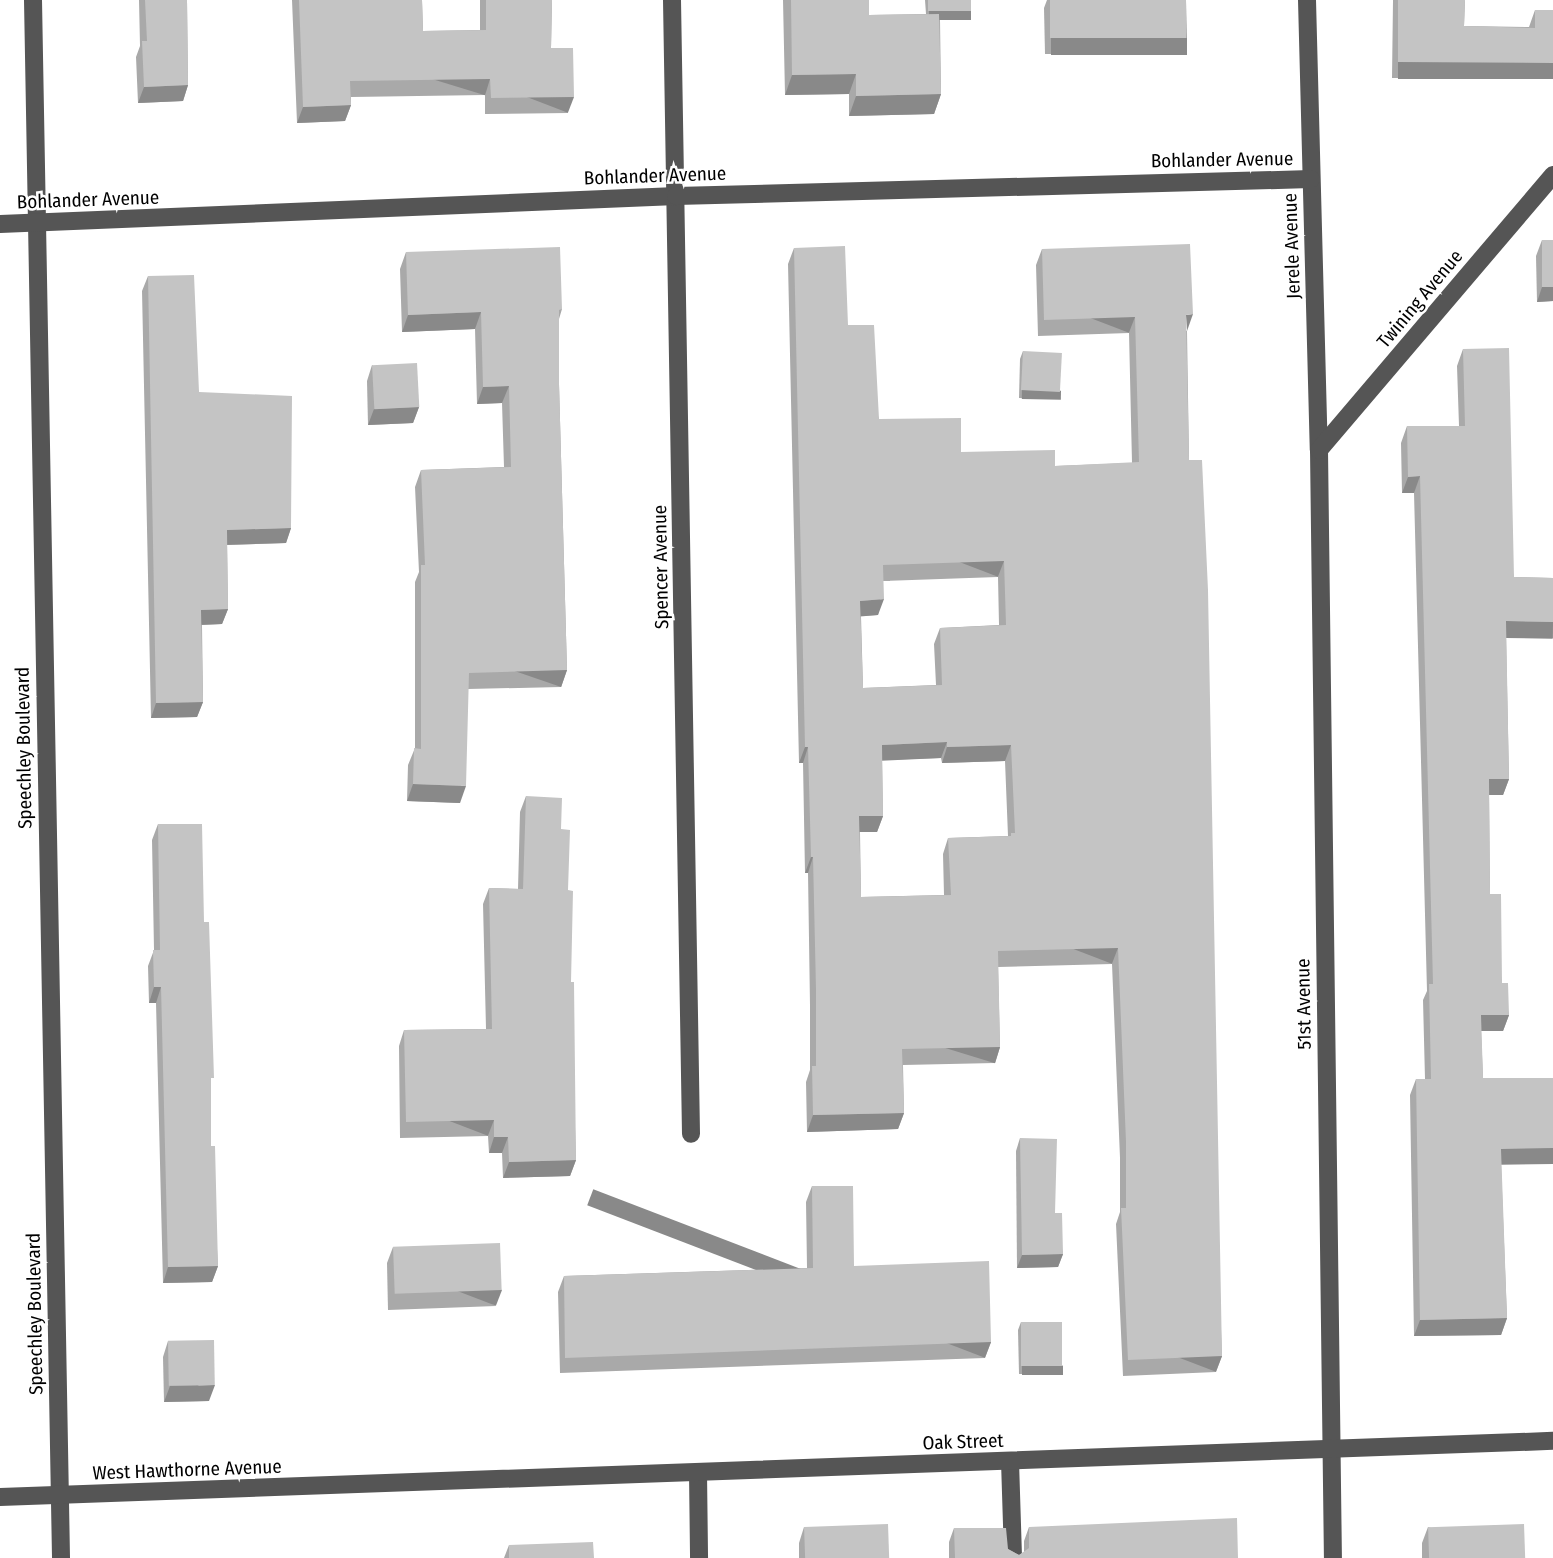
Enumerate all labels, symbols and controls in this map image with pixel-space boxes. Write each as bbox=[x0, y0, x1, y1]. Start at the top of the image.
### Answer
street label: Bohlander Avenue bbox=[1151, 147, 1293, 173]
street label: Bohlander Avenue bbox=[583, 162, 727, 190]
street label: Bohlander Avenue bbox=[16, 186, 160, 214]
street label: Jerele Avenue bbox=[1279, 193, 1305, 299]
street label: Twining Avenue bbox=[1372, 245, 1468, 353]
street label: Spencer Avenue bbox=[649, 505, 673, 629]
street label: Speechley Boulevard bbox=[11, 667, 37, 829]
street label: 51st Avenue bbox=[1292, 958, 1316, 1050]
street label: Speechley Boulevard bbox=[22, 1233, 48, 1395]
street label: Oak Street bbox=[922, 1429, 1004, 1455]
street label: West Hawthorne Avenue bbox=[92, 1455, 282, 1485]

